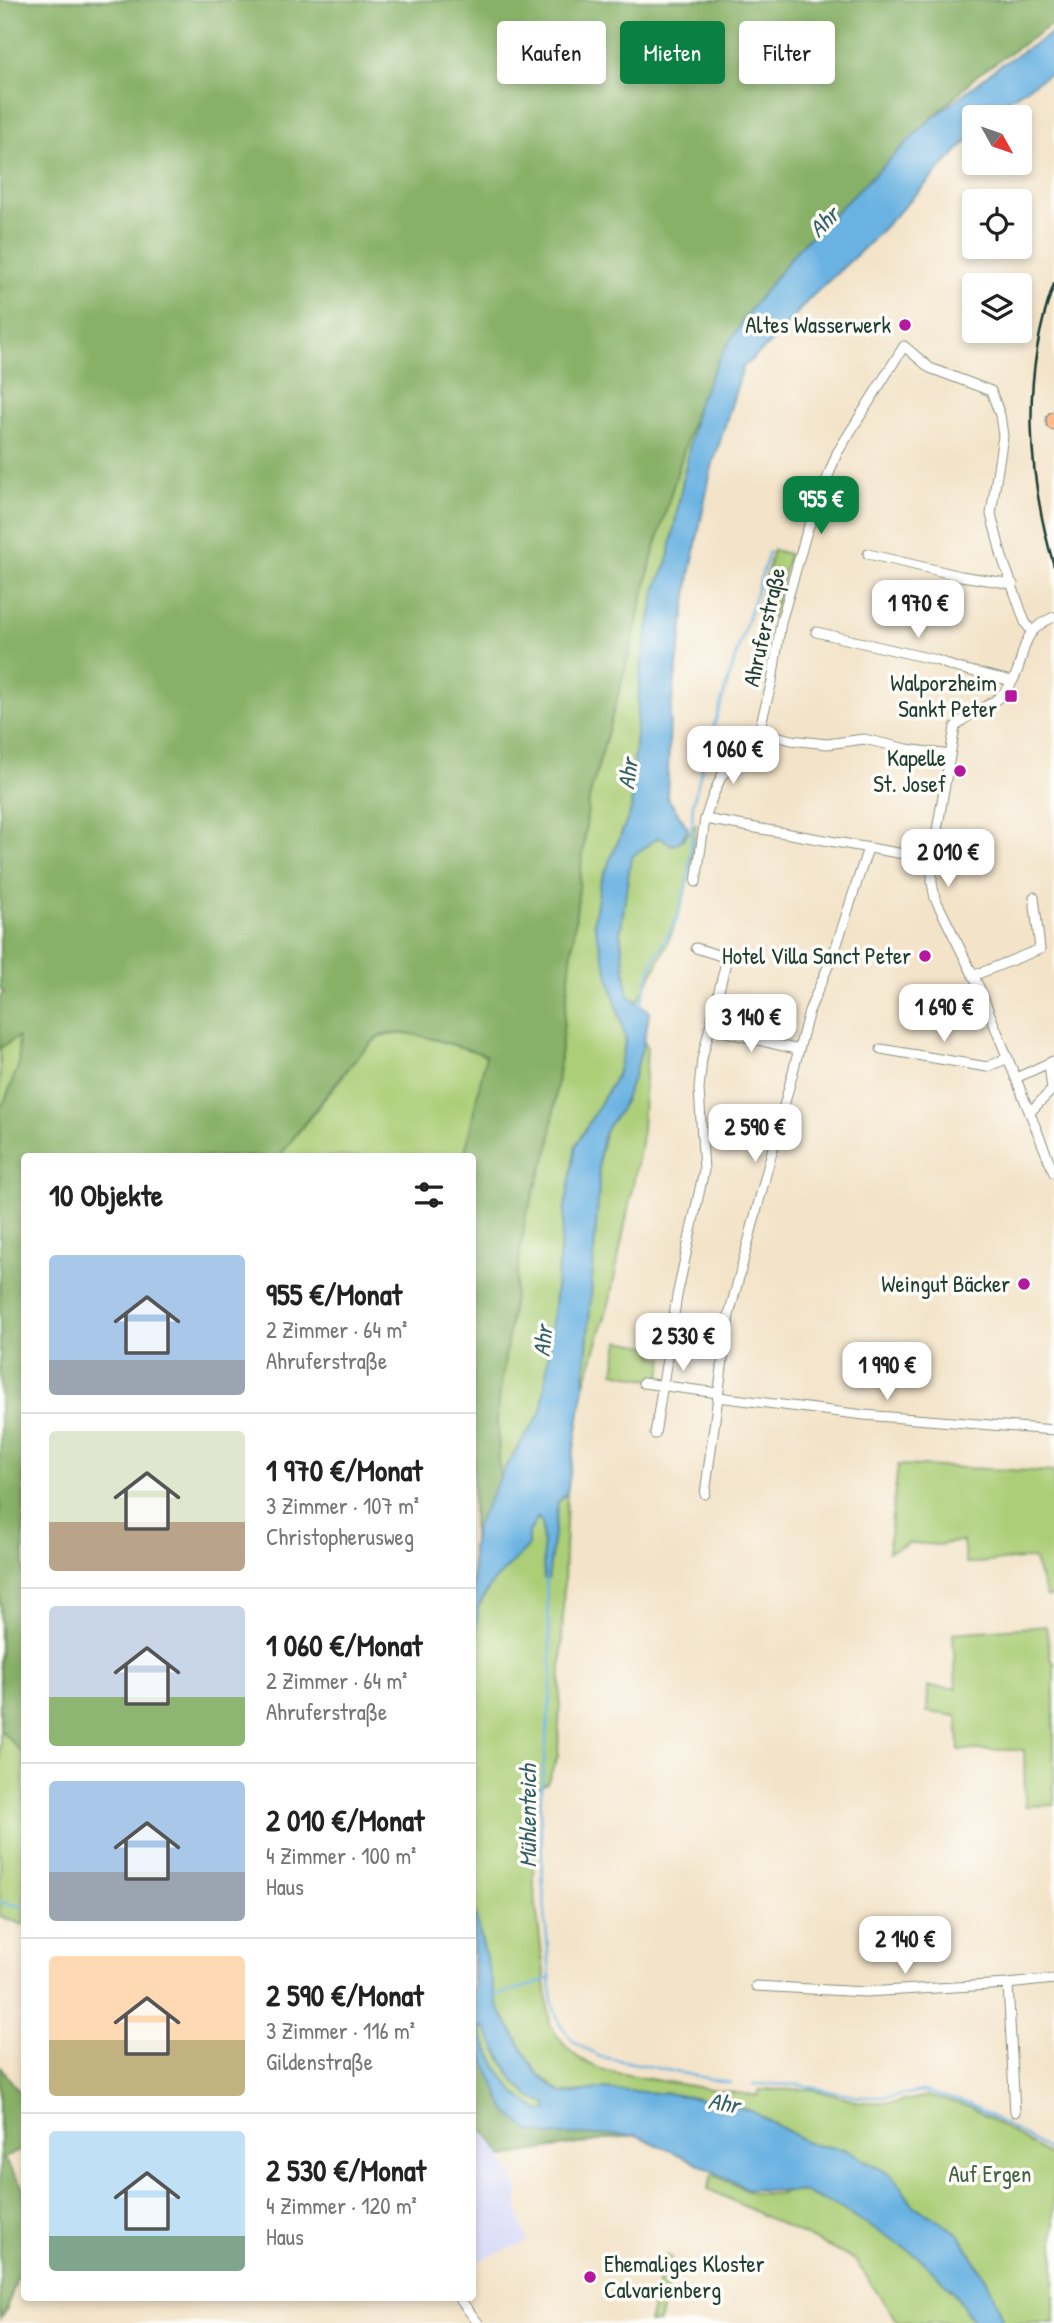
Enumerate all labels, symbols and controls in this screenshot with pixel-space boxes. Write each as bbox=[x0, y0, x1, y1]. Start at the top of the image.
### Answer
chip: Kaufen bbox=[497, 21, 606, 84]
chip: Mieten bbox=[620, 21, 725, 84]
chip: Filter bbox=[739, 21, 835, 84]
north arrow bbox=[962, 105, 1032, 175]
map controls bbox=[962, 105, 1032, 343]
button: locate bbox=[962, 189, 1032, 259]
water label: Ahr bbox=[801, 197, 848, 244]
button: layers bbox=[962, 273, 1032, 343]
place label: Altes Wasserwerk bbox=[745, 309, 891, 340]
marker: Altes Wasserwerk bbox=[897, 317, 913, 333]
pin: 955 € bbox=[772, 476, 870, 536]
text: 955 € bbox=[799, 483, 843, 514]
street label: Ahruferstraße bbox=[735, 564, 792, 689]
pin: 1 970 € bbox=[853, 580, 983, 640]
text: 1 970 € bbox=[888, 587, 948, 618]
place label: Walporzheim Sankt Peter bbox=[890, 667, 997, 724]
marker: Walporzheim Sankt Peter bbox=[1003, 688, 1019, 704]
pin: 1 060 € bbox=[668, 726, 798, 786]
text: 1 060 € bbox=[703, 733, 763, 764]
place label: Kapelle St. Josef bbox=[873, 742, 947, 799]
water label: Ahr bbox=[609, 754, 645, 791]
marker: Kapelle St. Josef bbox=[952, 763, 968, 779]
pin: 2 010 € bbox=[883, 830, 1013, 889]
text: 2 010 € bbox=[917, 836, 979, 867]
place label: Hotel Villa Sanct Peter bbox=[722, 940, 911, 971]
marker: Hotel Villa Sanct Peter bbox=[917, 948, 933, 964]
pin: 1 690 € bbox=[879, 984, 1009, 1044]
text: 1 690 € bbox=[915, 991, 973, 1022]
pin: 3 140 € bbox=[686, 995, 816, 1054]
text: 3 140 € bbox=[721, 1001, 781, 1032]
pin: 2 590 € bbox=[690, 1104, 820, 1164]
text: 2 590 € bbox=[725, 1111, 785, 1142]
text: 10 Objekte bbox=[49, 1175, 163, 1215]
icon: filters bbox=[410, 1176, 448, 1214]
place label: Weingut Bäcker bbox=[881, 1268, 1010, 1299]
text: 955 €/Monat bbox=[266, 1274, 402, 1314]
marker: Weingut Bäcker bbox=[1016, 1276, 1032, 1292]
icon: home bbox=[105, 1283, 189, 1367]
text: 2 Zimmer · 64 m² bbox=[266, 1314, 407, 1345]
pin: 2 530 € bbox=[618, 1314, 748, 1373]
text: 2 530 € bbox=[652, 1320, 714, 1351]
water label: Ahr bbox=[525, 1321, 560, 1358]
pin: 1 990 € bbox=[822, 1342, 952, 1402]
text: Ahruferstraße bbox=[266, 1345, 387, 1376]
text: 1 990 € bbox=[858, 1349, 916, 1380]
text: 1 970 €/Monat bbox=[266, 1450, 423, 1490]
icon: home bbox=[105, 1459, 189, 1543]
text: 3 Zimmer · 107 m² bbox=[266, 1490, 419, 1521]
text: Christopherusweg bbox=[266, 1521, 414, 1552]
text: 1 060 €/Monat bbox=[266, 1625, 422, 1665]
icon: home bbox=[105, 1634, 189, 1718]
text: 2 Zimmer · 64 m² bbox=[266, 1665, 407, 1696]
text: Ahruferstraße bbox=[266, 1696, 387, 1727]
water label: Mühlenteich bbox=[511, 1762, 543, 1868]
text: 2 010 €/Monat bbox=[266, 1800, 424, 1840]
icon: home bbox=[105, 1809, 189, 1893]
text: 4 Zimmer · 100 m² bbox=[266, 1840, 416, 1871]
text: Haus bbox=[266, 1871, 304, 1902]
pin: 2 140 € bbox=[840, 1916, 970, 1976]
text: 2 140 € bbox=[875, 1923, 935, 1954]
text: 2 590 €/Monat bbox=[266, 1975, 424, 2015]
icon: home bbox=[105, 1984, 189, 2068]
text: 3 Zimmer · 116 m² bbox=[266, 2015, 415, 2046]
text: Gildenstraße bbox=[266, 2046, 373, 2077]
water label: Ahr bbox=[706, 2084, 745, 2121]
text: 2 530 €/Monat bbox=[266, 2150, 426, 2190]
park label: Auf Ergen bbox=[949, 2158, 1031, 2189]
icon: home bbox=[105, 2159, 189, 2243]
text: 4 Zimmer · 120 m² bbox=[266, 2190, 417, 2221]
text: Haus bbox=[266, 2221, 304, 2252]
place label: Ehemaliges Kloster Calvarienberg bbox=[604, 2248, 765, 2305]
marker: Ehemaliges Kloster Calvarienberg bbox=[582, 2269, 598, 2285]

